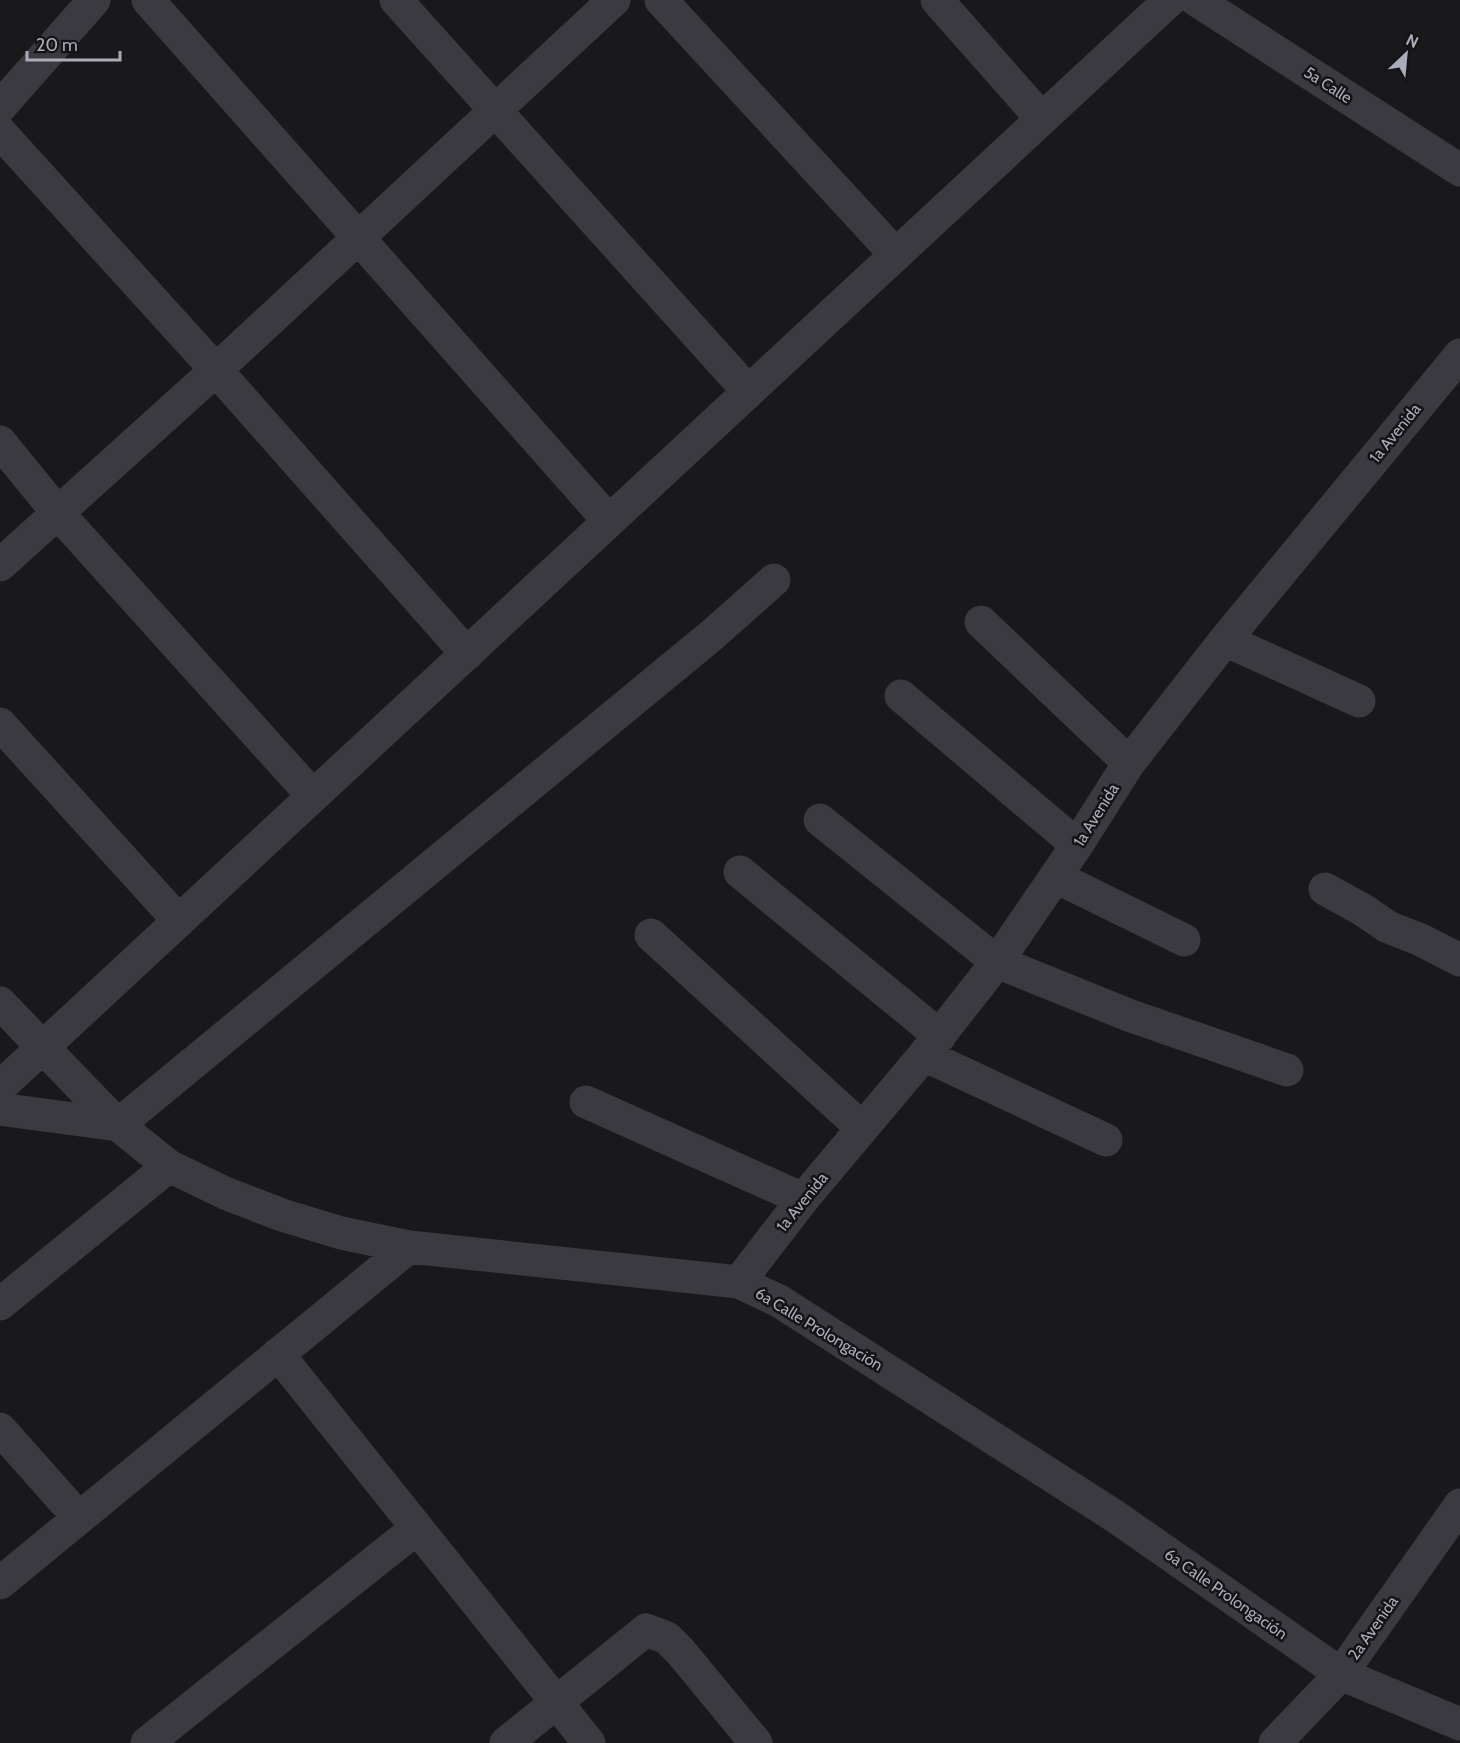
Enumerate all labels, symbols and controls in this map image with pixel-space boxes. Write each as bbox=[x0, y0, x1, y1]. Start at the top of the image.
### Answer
scale bar bbox=[27, 24, 120, 62]
north arrow bbox=[1376, 24, 1436, 84]
text: N bbox=[1403, 30, 1422, 52]
text: 20 m bbox=[36, 34, 78, 56]
street label: 5a Calle bbox=[1301, 63, 1355, 107]
street label: 1a Avenida bbox=[1365, 399, 1425, 466]
street label: 1a Avenida bbox=[1069, 780, 1123, 850]
street label: 1a Avenida bbox=[772, 1168, 832, 1235]
street label: 6a Calle Prolongación bbox=[752, 1283, 886, 1375]
street label: 6a Calle Prolongación bbox=[1161, 1545, 1291, 1643]
street label: 2a Avenida bbox=[1344, 1592, 1402, 1664]

